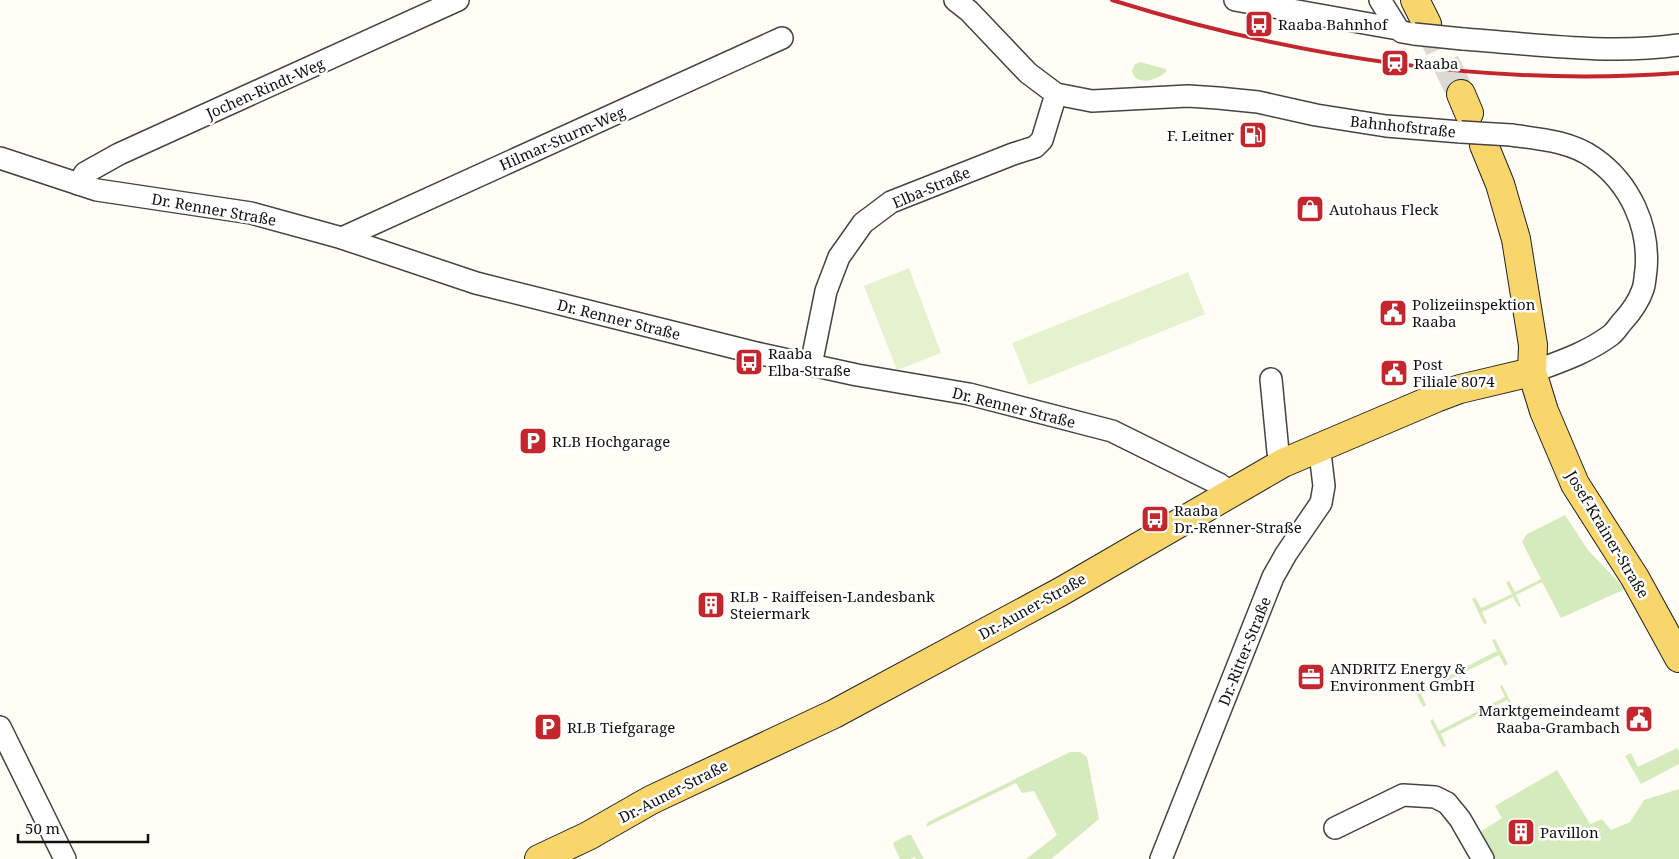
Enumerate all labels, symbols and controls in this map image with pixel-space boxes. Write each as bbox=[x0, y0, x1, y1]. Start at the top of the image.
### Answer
bus stop icon: Raaba Bahnhof bbox=[1244, 9, 1274, 39]
place label: Raaba Bahnhof bbox=[1278, 14, 1389, 34]
station icon: Raaba bbox=[1380, 48, 1410, 78]
street label: Jochen-Rindt-Weg bbox=[202, 53, 327, 123]
place label: Raaba bbox=[1414, 53, 1458, 73]
street label: Hilmar-Sturm-Weg bbox=[496, 101, 628, 175]
street label: Bahnhofstraße bbox=[1349, 111, 1457, 141]
fuel station icon: F. Leitner bbox=[1238, 120, 1268, 150]
place label: F. Leitner bbox=[1167, 125, 1234, 145]
street label: Elba-Straße bbox=[889, 162, 973, 212]
street label: Dr. Renner Straße bbox=[150, 188, 278, 230]
shop icon: Autohaus Fleck bbox=[1295, 194, 1325, 224]
place label: Autohaus Fleck bbox=[1329, 199, 1439, 219]
street label: Dr. Renner Straße bbox=[555, 294, 683, 344]
place label: Polizeiinspektion Raaba bbox=[1412, 294, 1536, 331]
public building icon: Polizeiinspektion Raaba bbox=[1378, 298, 1408, 328]
place label: Raaba Elba-Straße bbox=[768, 343, 851, 380]
bus stop icon: Raaba Elba-Straße bbox=[734, 347, 764, 377]
place label: Post Filiale 8074 bbox=[1413, 354, 1495, 391]
public building icon: Post Filiale 8074 bbox=[1379, 358, 1409, 388]
street label: Dr. Renner Straße bbox=[950, 382, 1078, 432]
parking icon: RLB Hochgarage bbox=[518, 426, 548, 456]
place label: RLB Hochgarage bbox=[552, 431, 670, 451]
street label: Josef-Krainer-Straße bbox=[1561, 466, 1654, 601]
place label: Raaba Dr.-Renner-Straße bbox=[1174, 500, 1302, 537]
bus stop icon: Raaba Dr.-Renner-Straße bbox=[1140, 504, 1170, 534]
street label: Dr.-Auner-Straße bbox=[975, 568, 1089, 644]
place label: RLB - Raiffeisen-Landesbank Steiermark bbox=[730, 586, 935, 623]
building icon: RLB - Raiffeisen-Landesbank Steiermark bbox=[696, 590, 726, 620]
street label: Dr.-Ritter-Straße bbox=[1213, 594, 1275, 708]
place label: ANDRITZ Energy & Environment GmbH bbox=[1330, 658, 1475, 695]
office icon: ANDRITZ Energy & Environment GmbH bbox=[1296, 662, 1326, 692]
place label: Marktgemeindeamt Raaba-Grambach bbox=[1478, 700, 1620, 737]
public building icon: Marktgemeindeamt Raaba-Grambach bbox=[1624, 704, 1654, 734]
parking icon: RLB Tiefgarage bbox=[533, 712, 563, 742]
place label: RLB Tiefgarage bbox=[567, 717, 675, 737]
street label: Dr.-Auner-Straße bbox=[615, 755, 731, 827]
scale bar bbox=[18, 812, 148, 844]
building icon: Pavillon bbox=[1506, 817, 1536, 847]
text: 50 m bbox=[25, 818, 60, 838]
place label: Pavillon bbox=[1540, 822, 1599, 842]

